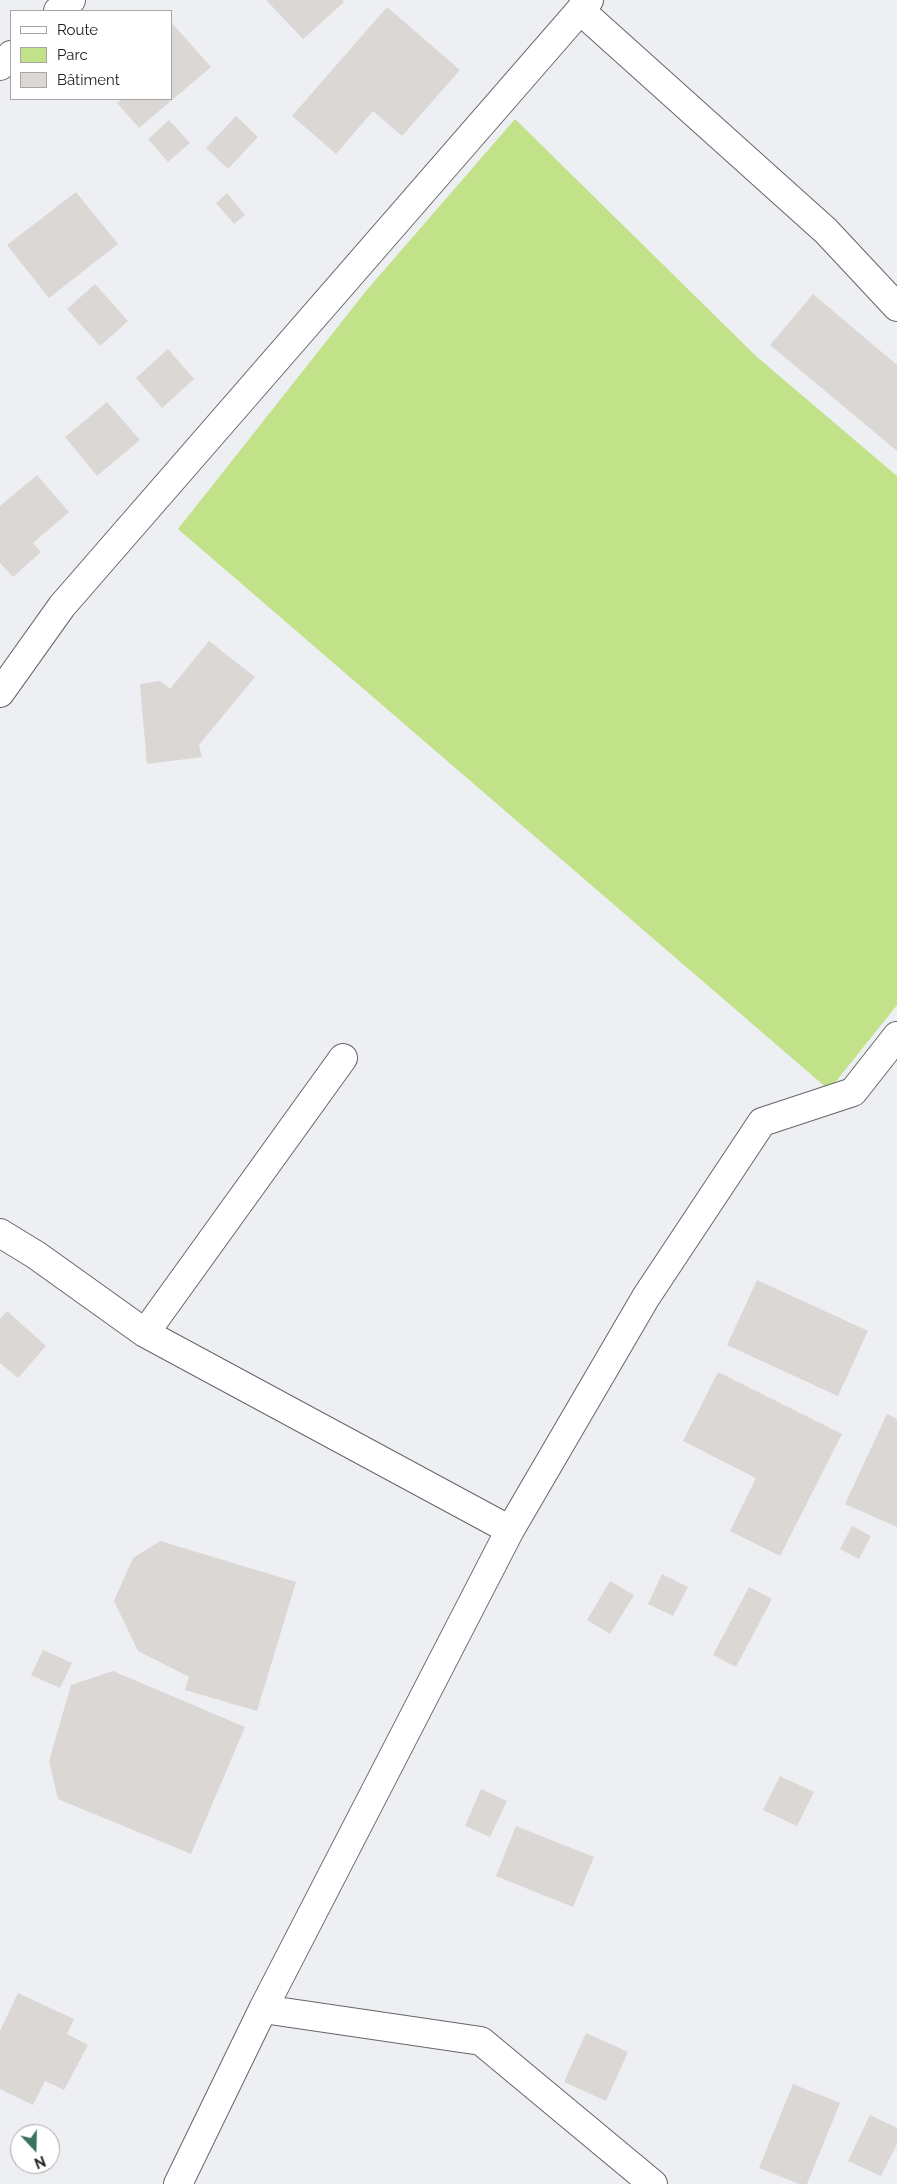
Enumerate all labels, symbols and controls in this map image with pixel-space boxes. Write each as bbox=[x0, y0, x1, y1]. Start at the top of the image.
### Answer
legend bbox=[10, 10, 172, 100]
text: Route bbox=[57, 21, 98, 39]
text: Parc bbox=[57, 46, 88, 64]
text: Bâtiment bbox=[57, 71, 120, 89]
north arrow bbox=[10, 2124, 60, 2174]
text: N bbox=[32, 2153, 48, 2171]

